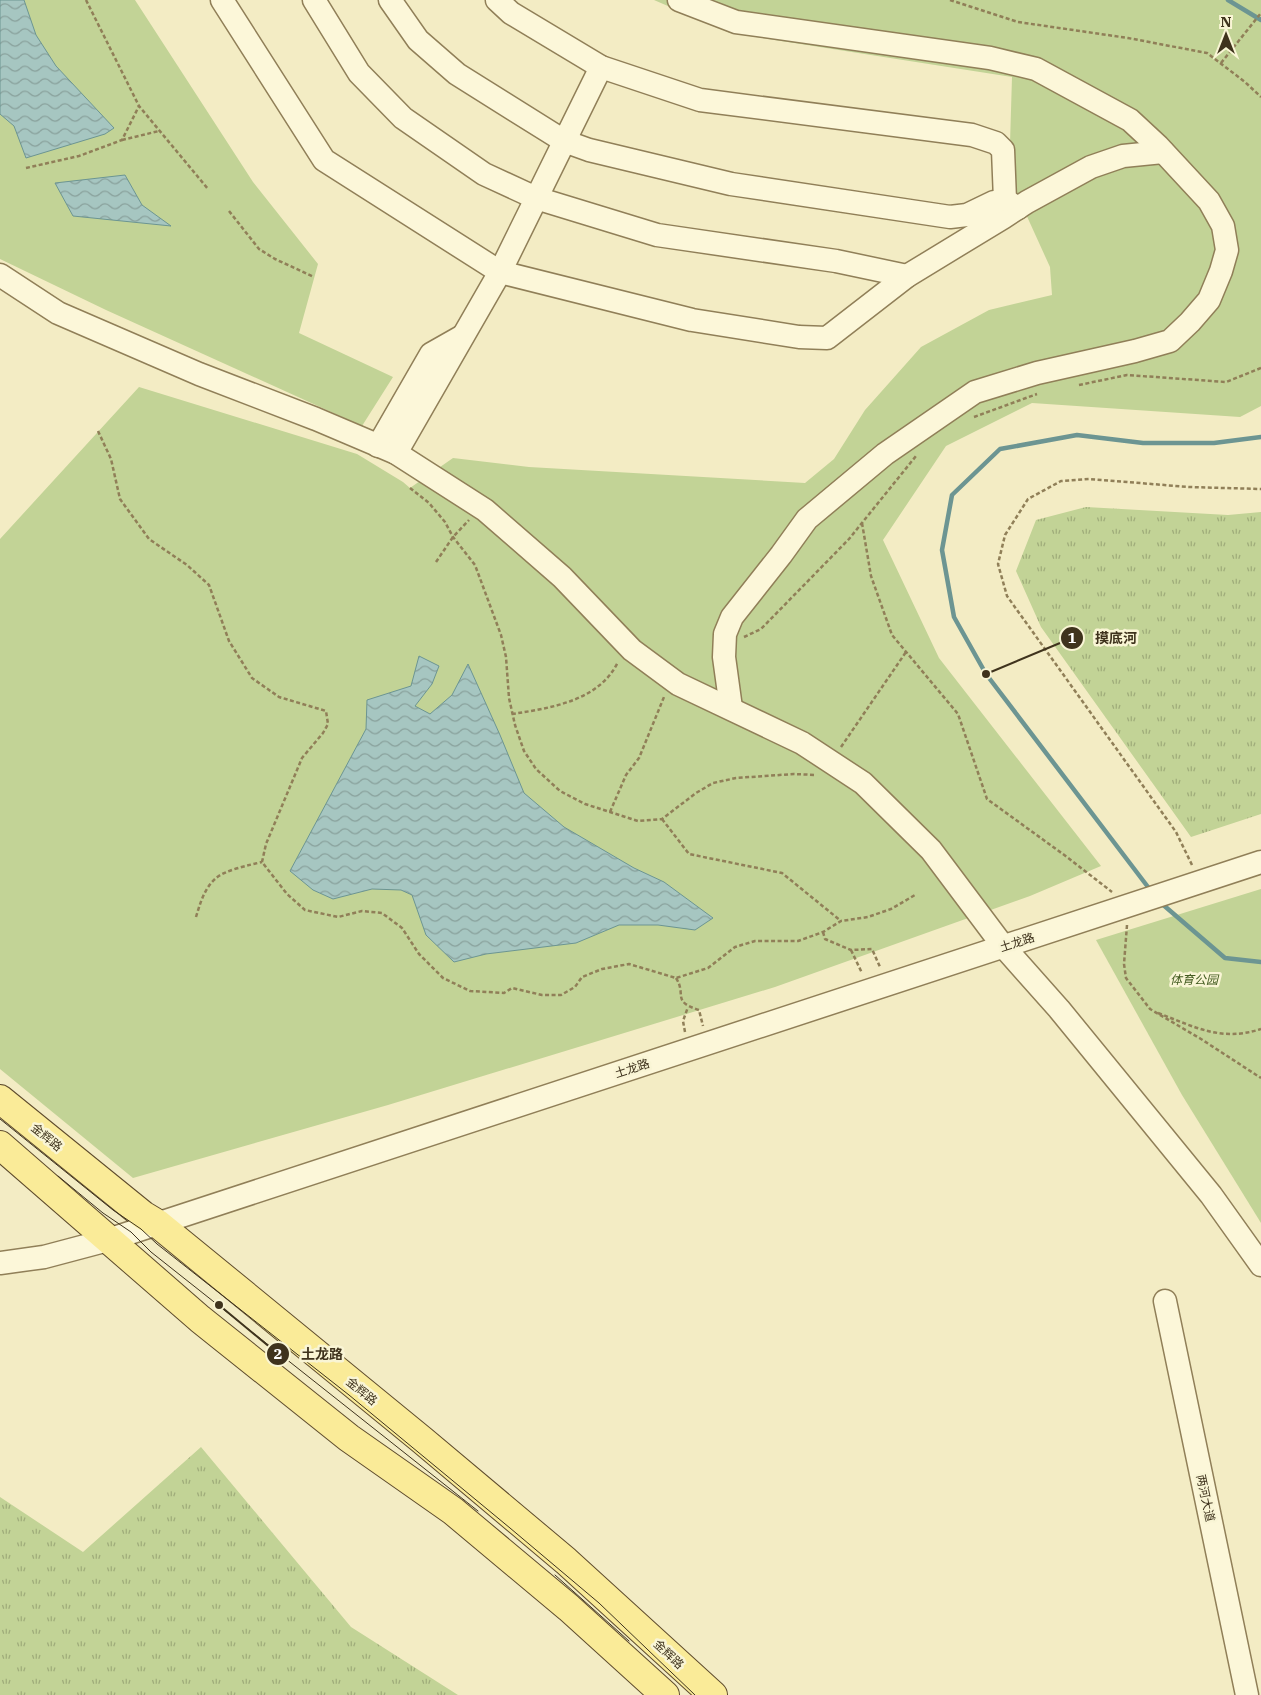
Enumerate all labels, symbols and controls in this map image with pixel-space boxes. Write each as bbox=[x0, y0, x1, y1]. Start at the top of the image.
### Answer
north arrow bbox=[1201, 10, 1251, 60]
text: N bbox=[1220, 13, 1232, 31]
callout: 摸底河 bbox=[1060, 624, 1147, 653]
text: 1 bbox=[1067, 628, 1077, 647]
text: 摸底河 bbox=[1095, 629, 1137, 647]
street label: 土龙路 bbox=[998, 929, 1036, 955]
park label: 体育公园 bbox=[1170, 972, 1220, 987]
street label: 土龙路 bbox=[613, 1055, 651, 1081]
street label: 金辉路 bbox=[28, 1120, 66, 1154]
callout: 土龙路 bbox=[266, 1339, 353, 1368]
text: 2 bbox=[273, 1344, 283, 1363]
text: 土龙路 bbox=[301, 1345, 343, 1363]
street label: 金辉路 bbox=[343, 1374, 381, 1408]
street label: 两河大道 bbox=[1194, 1473, 1218, 1523]
street label: 金辉路 bbox=[651, 1636, 687, 1672]

